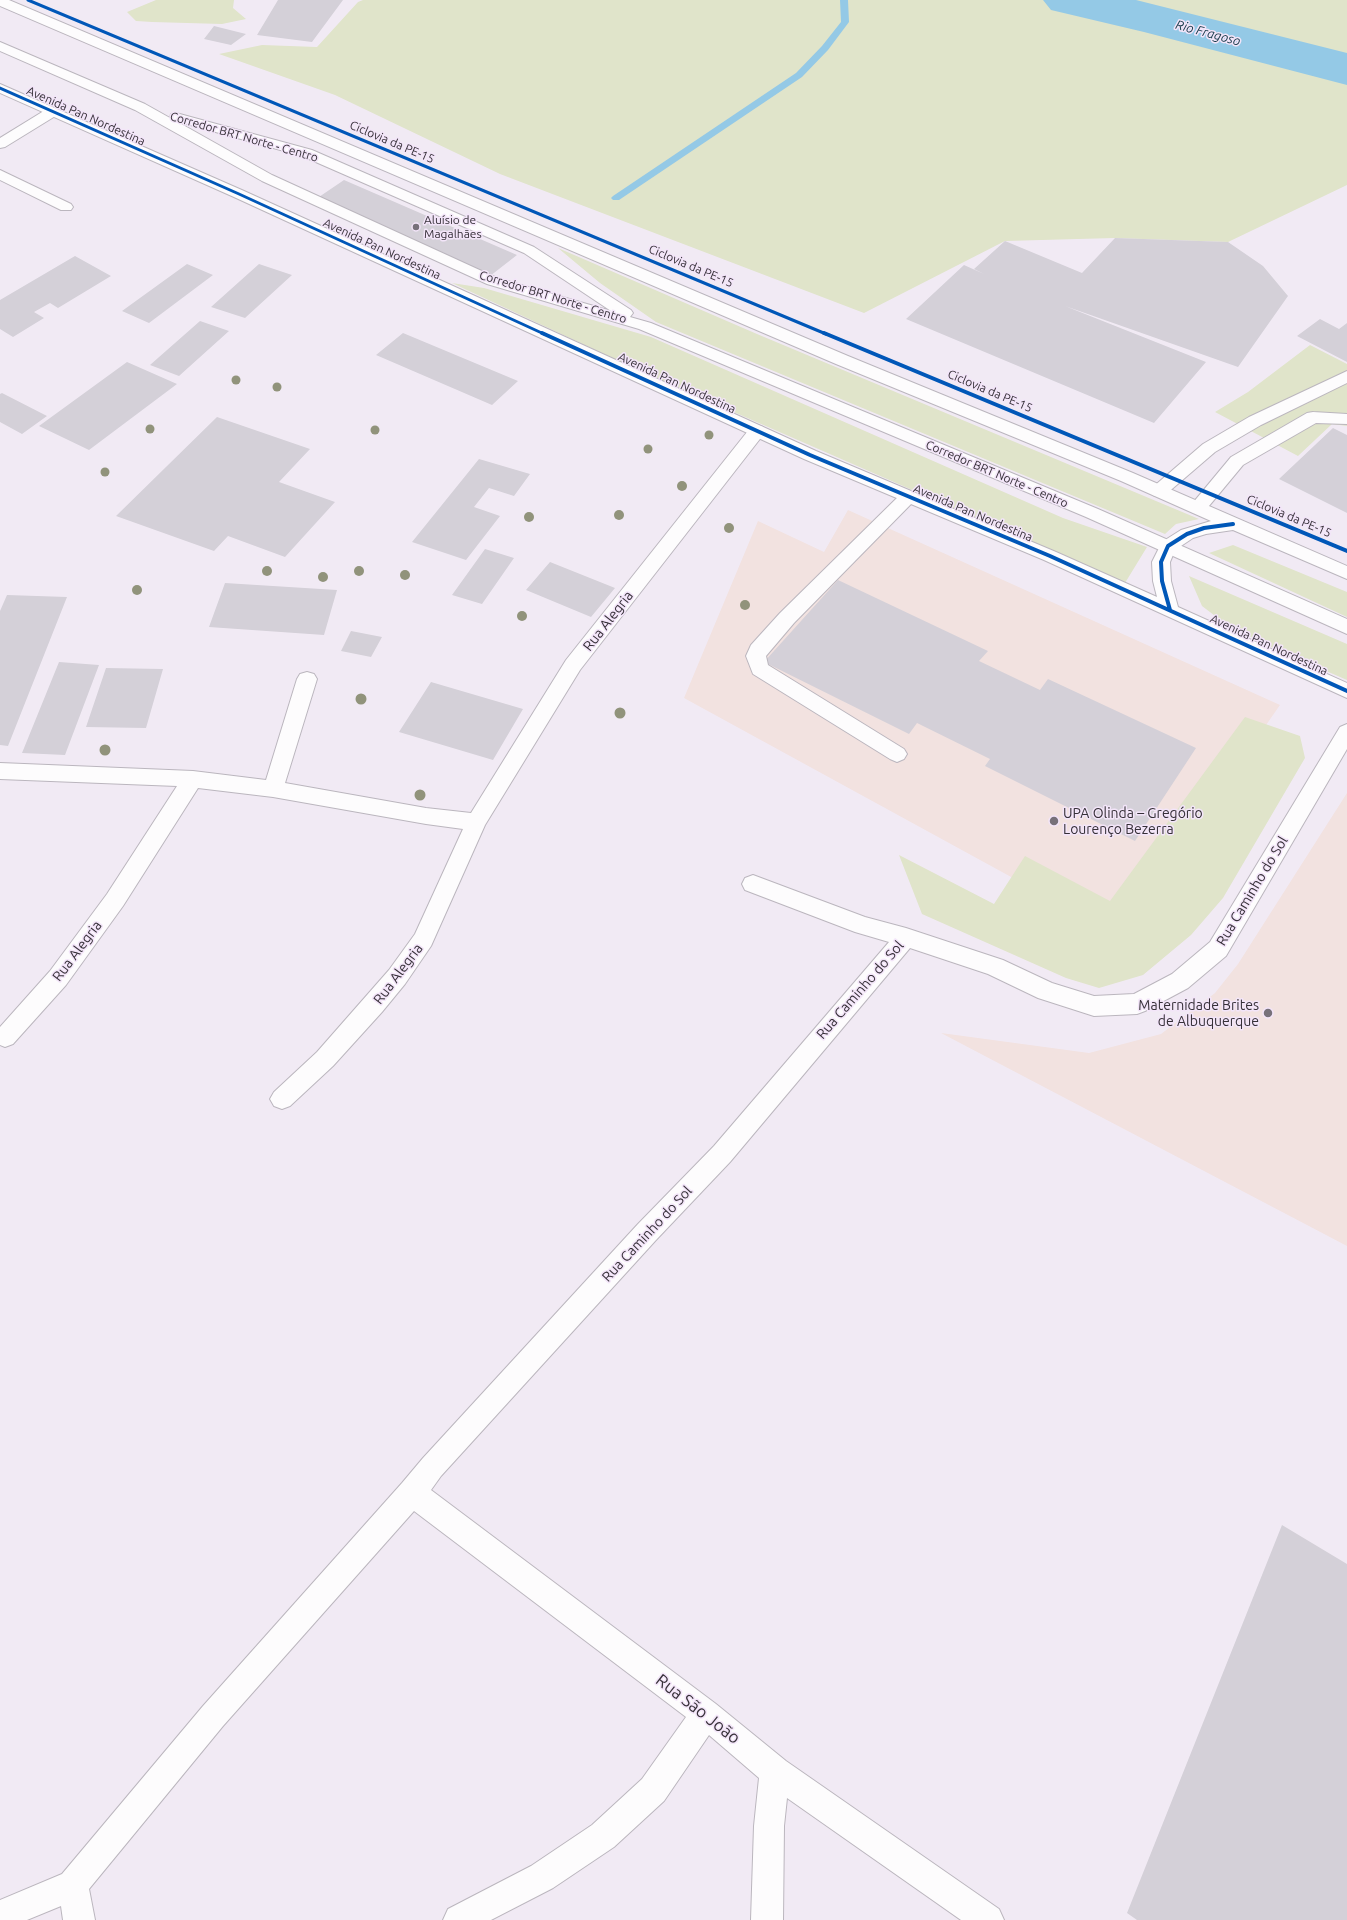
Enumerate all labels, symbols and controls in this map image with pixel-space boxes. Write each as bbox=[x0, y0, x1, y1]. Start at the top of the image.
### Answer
water label: Rio Fragoso bbox=[1174, 17, 1242, 49]
street label: Avenida Pan Nordestina bbox=[24, 83, 148, 149]
street label: Corredor BRT Norte - Centro bbox=[168, 109, 320, 165]
street label: Ciclovia da PE-15 bbox=[348, 118, 436, 166]
place label: Aluísio de Magalhães bbox=[424, 213, 482, 241]
street label: Avenida Pan Nordestina bbox=[321, 215, 443, 283]
marker: Aluísio de Magalhães bbox=[411, 222, 421, 232]
street label: Ciclovia da PE-15 bbox=[647, 242, 735, 290]
street label: Corredor BRT Norte - Centro bbox=[478, 268, 628, 326]
street label: Avenida Pan Nordestina bbox=[616, 349, 738, 417]
street label: Ciclovia da PE-15 bbox=[946, 367, 1034, 415]
street label: Corredor BRT Norte - Centro bbox=[924, 437, 1070, 511]
street label: Avenida Pan Nordestina bbox=[911, 481, 1035, 545]
street label: Ciclovia da PE-15 bbox=[1245, 492, 1333, 540]
street label: Rua Alegria bbox=[579, 588, 637, 654]
street label: Avenida Pan Nordestina bbox=[1208, 611, 1330, 679]
place label: UPA Olinda – Gregório Lourenço Bezerra bbox=[1063, 805, 1203, 838]
marker: UPA Olinda – Gregório Lourenço Bezerra bbox=[1048, 815, 1060, 827]
street label: Rua Caminho do Sol bbox=[1213, 833, 1291, 949]
street label: Rua Alegria bbox=[49, 917, 105, 985]
street label: Rua Caminho do Sol bbox=[813, 937, 907, 1043]
street label: Rua Alegria bbox=[370, 940, 426, 1008]
place label: Maternidade Brites de Albuquerque bbox=[1138, 997, 1259, 1030]
marker: Maternidade Brites de Albuquerque bbox=[1262, 1007, 1274, 1019]
street label: Rua Caminho do Sol bbox=[598, 1183, 696, 1285]
street label: Rua São João bbox=[652, 1670, 744, 1748]

